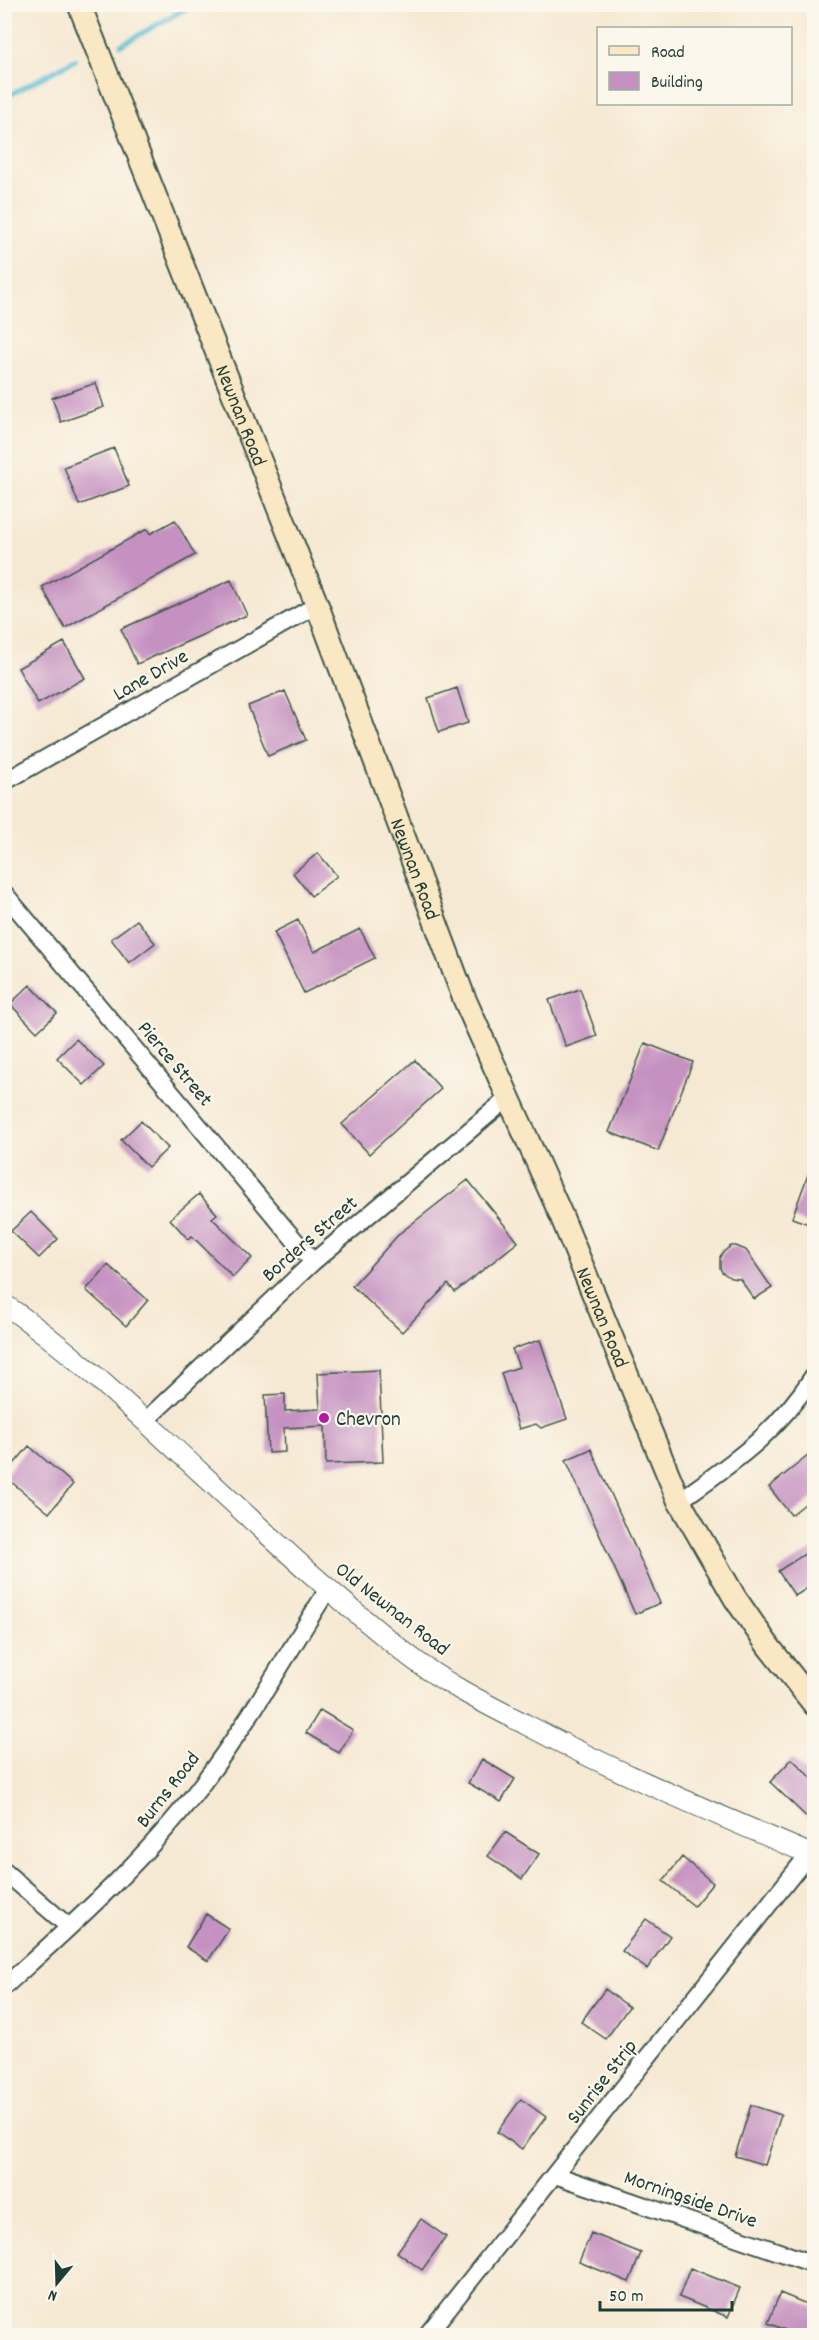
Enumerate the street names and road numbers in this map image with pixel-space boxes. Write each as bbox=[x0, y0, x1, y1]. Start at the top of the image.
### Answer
street label: Newnan Road bbox=[205, 361, 273, 471]
street label: Lane Drive bbox=[108, 643, 195, 710]
street label: Newnan Road bbox=[380, 815, 446, 925]
street label: Pierce Street bbox=[129, 1015, 219, 1115]
street label: Borders Street bbox=[256, 1190, 366, 1291]
street label: Newnan Road bbox=[566, 1263, 634, 1373]
street label: Old Newnan Road bbox=[327, 1556, 455, 1665]
street label: Burns Road bbox=[130, 1746, 209, 1835]
street label: Sunrise Strip bbox=[560, 2034, 646, 2132]
street label: Morningside Drive bbox=[619, 2164, 761, 2238]

